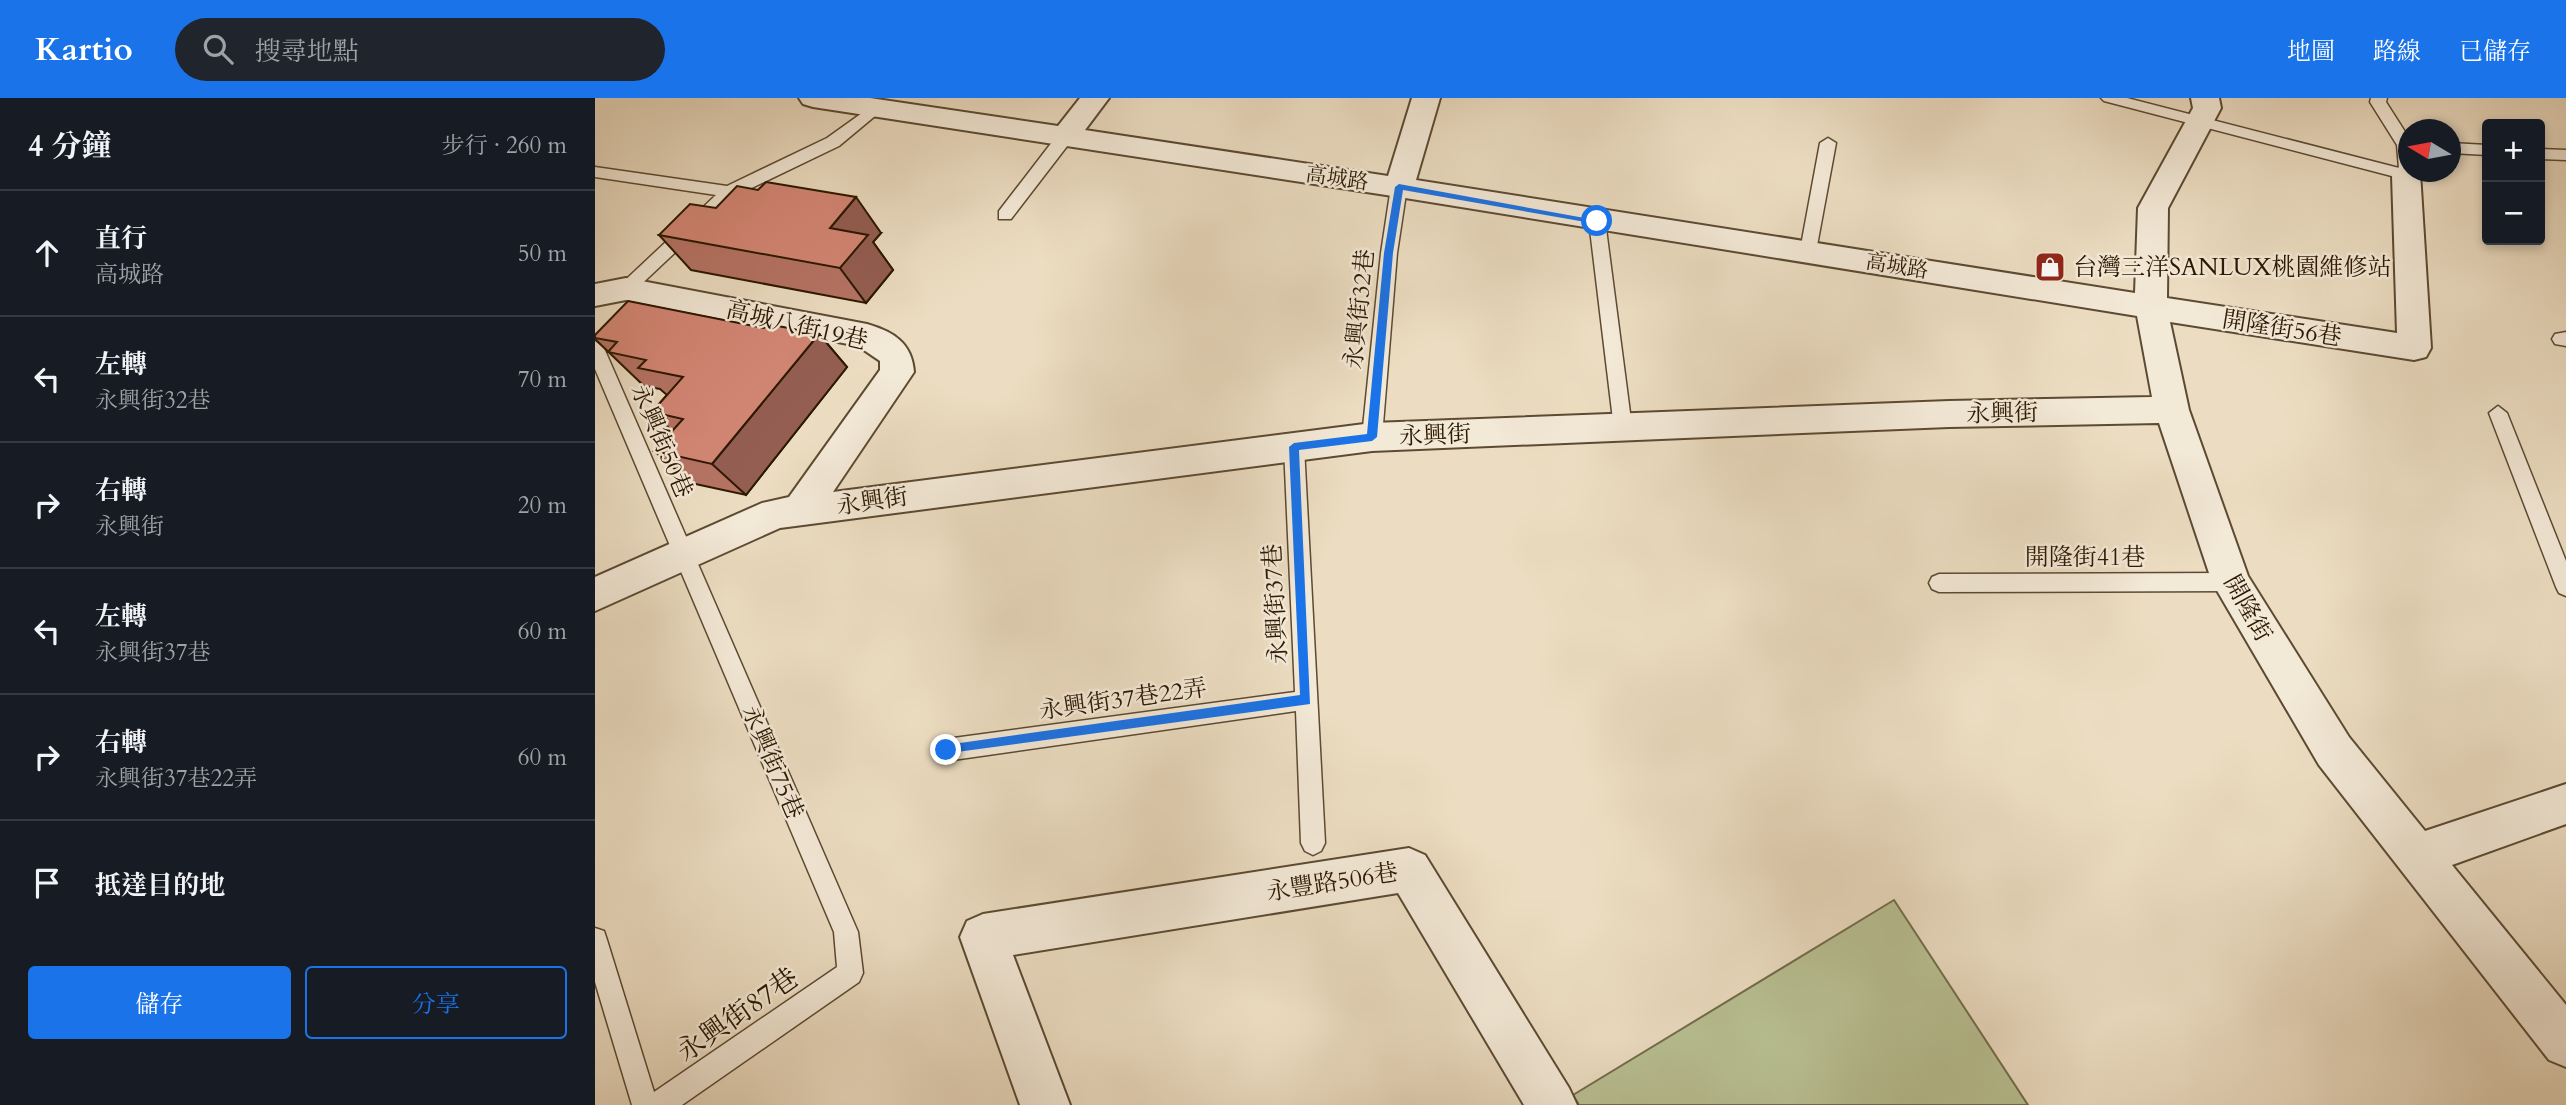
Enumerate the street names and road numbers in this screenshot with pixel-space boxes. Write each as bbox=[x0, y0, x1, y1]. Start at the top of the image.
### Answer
street label: 高城路 bbox=[1304, 160, 1370, 197]
street label: 永興街32巷 bbox=[1337, 247, 1382, 371]
street label: 高城路 bbox=[1864, 247, 1930, 286]
street label: 高城八街19巷 bbox=[723, 293, 871, 358]
street label: 開隆街56巷 bbox=[2220, 303, 2344, 354]
street label: 永興街50巷 bbox=[623, 379, 700, 503]
street label: 永興街 bbox=[1966, 396, 2038, 431]
street label: 永興街 bbox=[1398, 418, 1472, 453]
street label: 永興街 bbox=[834, 480, 910, 523]
street label: 開隆街41巷 bbox=[2025, 541, 2145, 574]
street label: 永興街37巷 bbox=[1256, 543, 1295, 665]
street label: 開隆街 bbox=[2216, 569, 2279, 648]
street label: 永興街37巷22弄 bbox=[1037, 671, 1209, 728]
street label: 永興街75巷 bbox=[734, 700, 811, 824]
street label: 永豐路506巷 bbox=[1264, 856, 1400, 909]
street label: 永興街87巷 bbox=[669, 959, 806, 1071]

